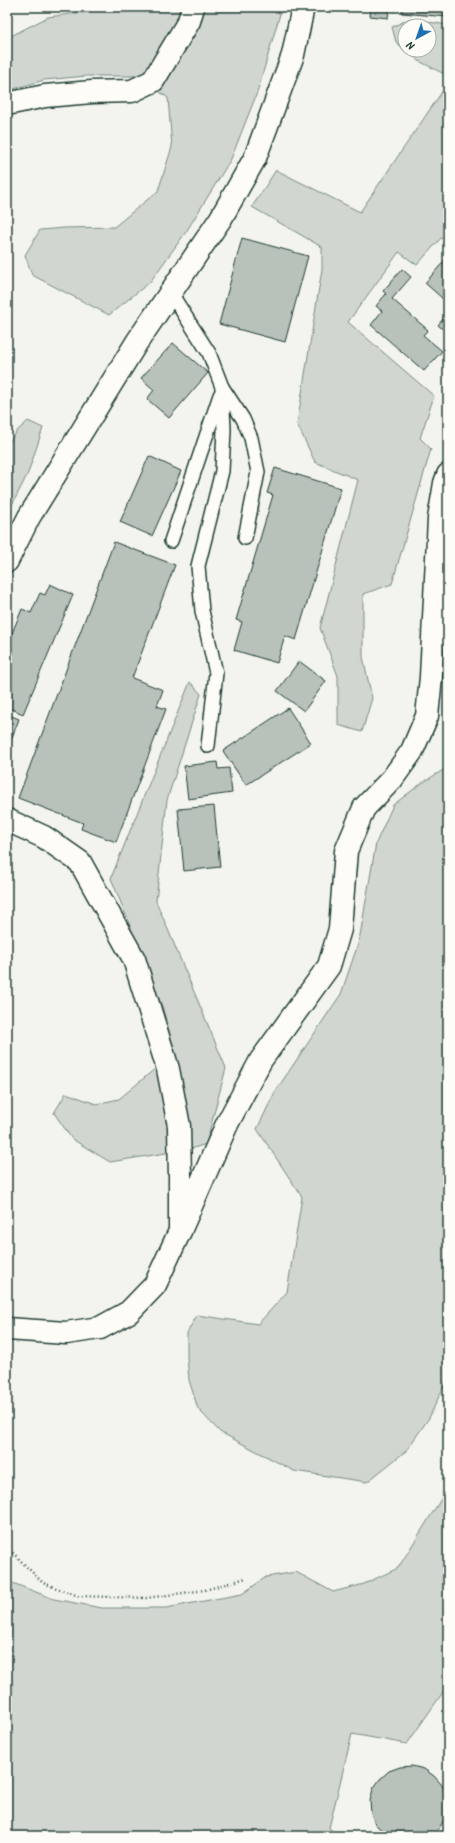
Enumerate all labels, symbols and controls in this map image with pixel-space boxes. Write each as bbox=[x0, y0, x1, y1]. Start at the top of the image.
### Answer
north arrow bbox=[397, 18, 437, 58]
text: N bbox=[403, 36, 420, 54]

